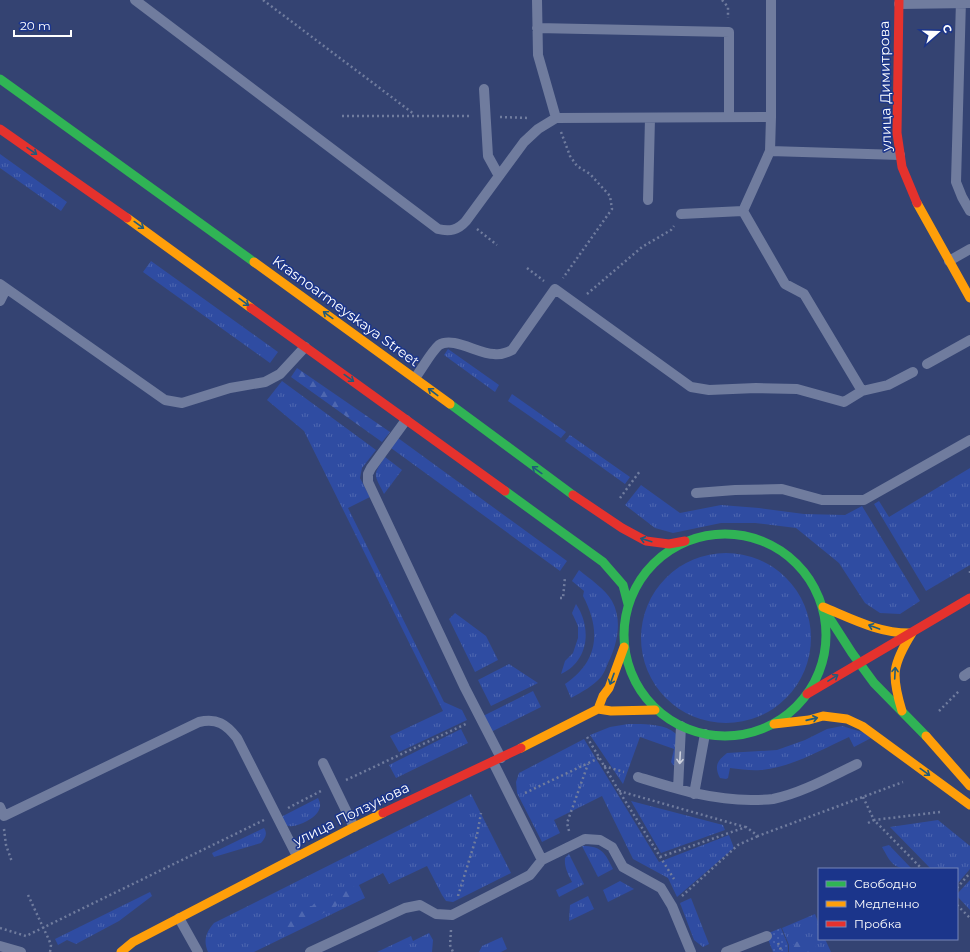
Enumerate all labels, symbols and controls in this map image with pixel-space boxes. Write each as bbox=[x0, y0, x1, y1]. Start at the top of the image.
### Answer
scale bar bbox=[14, 12, 71, 38]
north arrow bbox=[918, 12, 958, 52]
text: 20 m bbox=[20, 18, 51, 33]
street label: улица Димитрова bbox=[875, 21, 895, 152]
text: С bbox=[939, 22, 955, 35]
one-way arrow bbox=[26, 147, 37, 155]
one-way arrow bbox=[133, 221, 144, 230]
street label: Krasnoarmeyskaya Street bbox=[269, 252, 423, 371]
one-way arrow bbox=[238, 298, 249, 306]
one-way arrow bbox=[323, 311, 334, 319]
one-way arrow bbox=[343, 374, 354, 383]
one-way arrow bbox=[428, 388, 439, 396]
one-way arrow bbox=[532, 466, 543, 474]
one-way arrow bbox=[640, 536, 653, 543]
one-way arrow bbox=[868, 623, 880, 631]
one-way arrow bbox=[891, 667, 898, 680]
one-way arrow bbox=[608, 672, 616, 684]
one-way arrow bbox=[827, 674, 839, 682]
one-way arrow bbox=[805, 714, 818, 722]
one-way arrow bbox=[676, 751, 683, 764]
one-way arrow bbox=[919, 767, 930, 776]
street label: улица Ползунова bbox=[289, 778, 412, 850]
legend bbox=[818, 868, 958, 940]
text: Свободно bbox=[854, 876, 917, 891]
text: Медленно bbox=[854, 896, 920, 911]
text: Пробка bbox=[854, 916, 902, 931]

